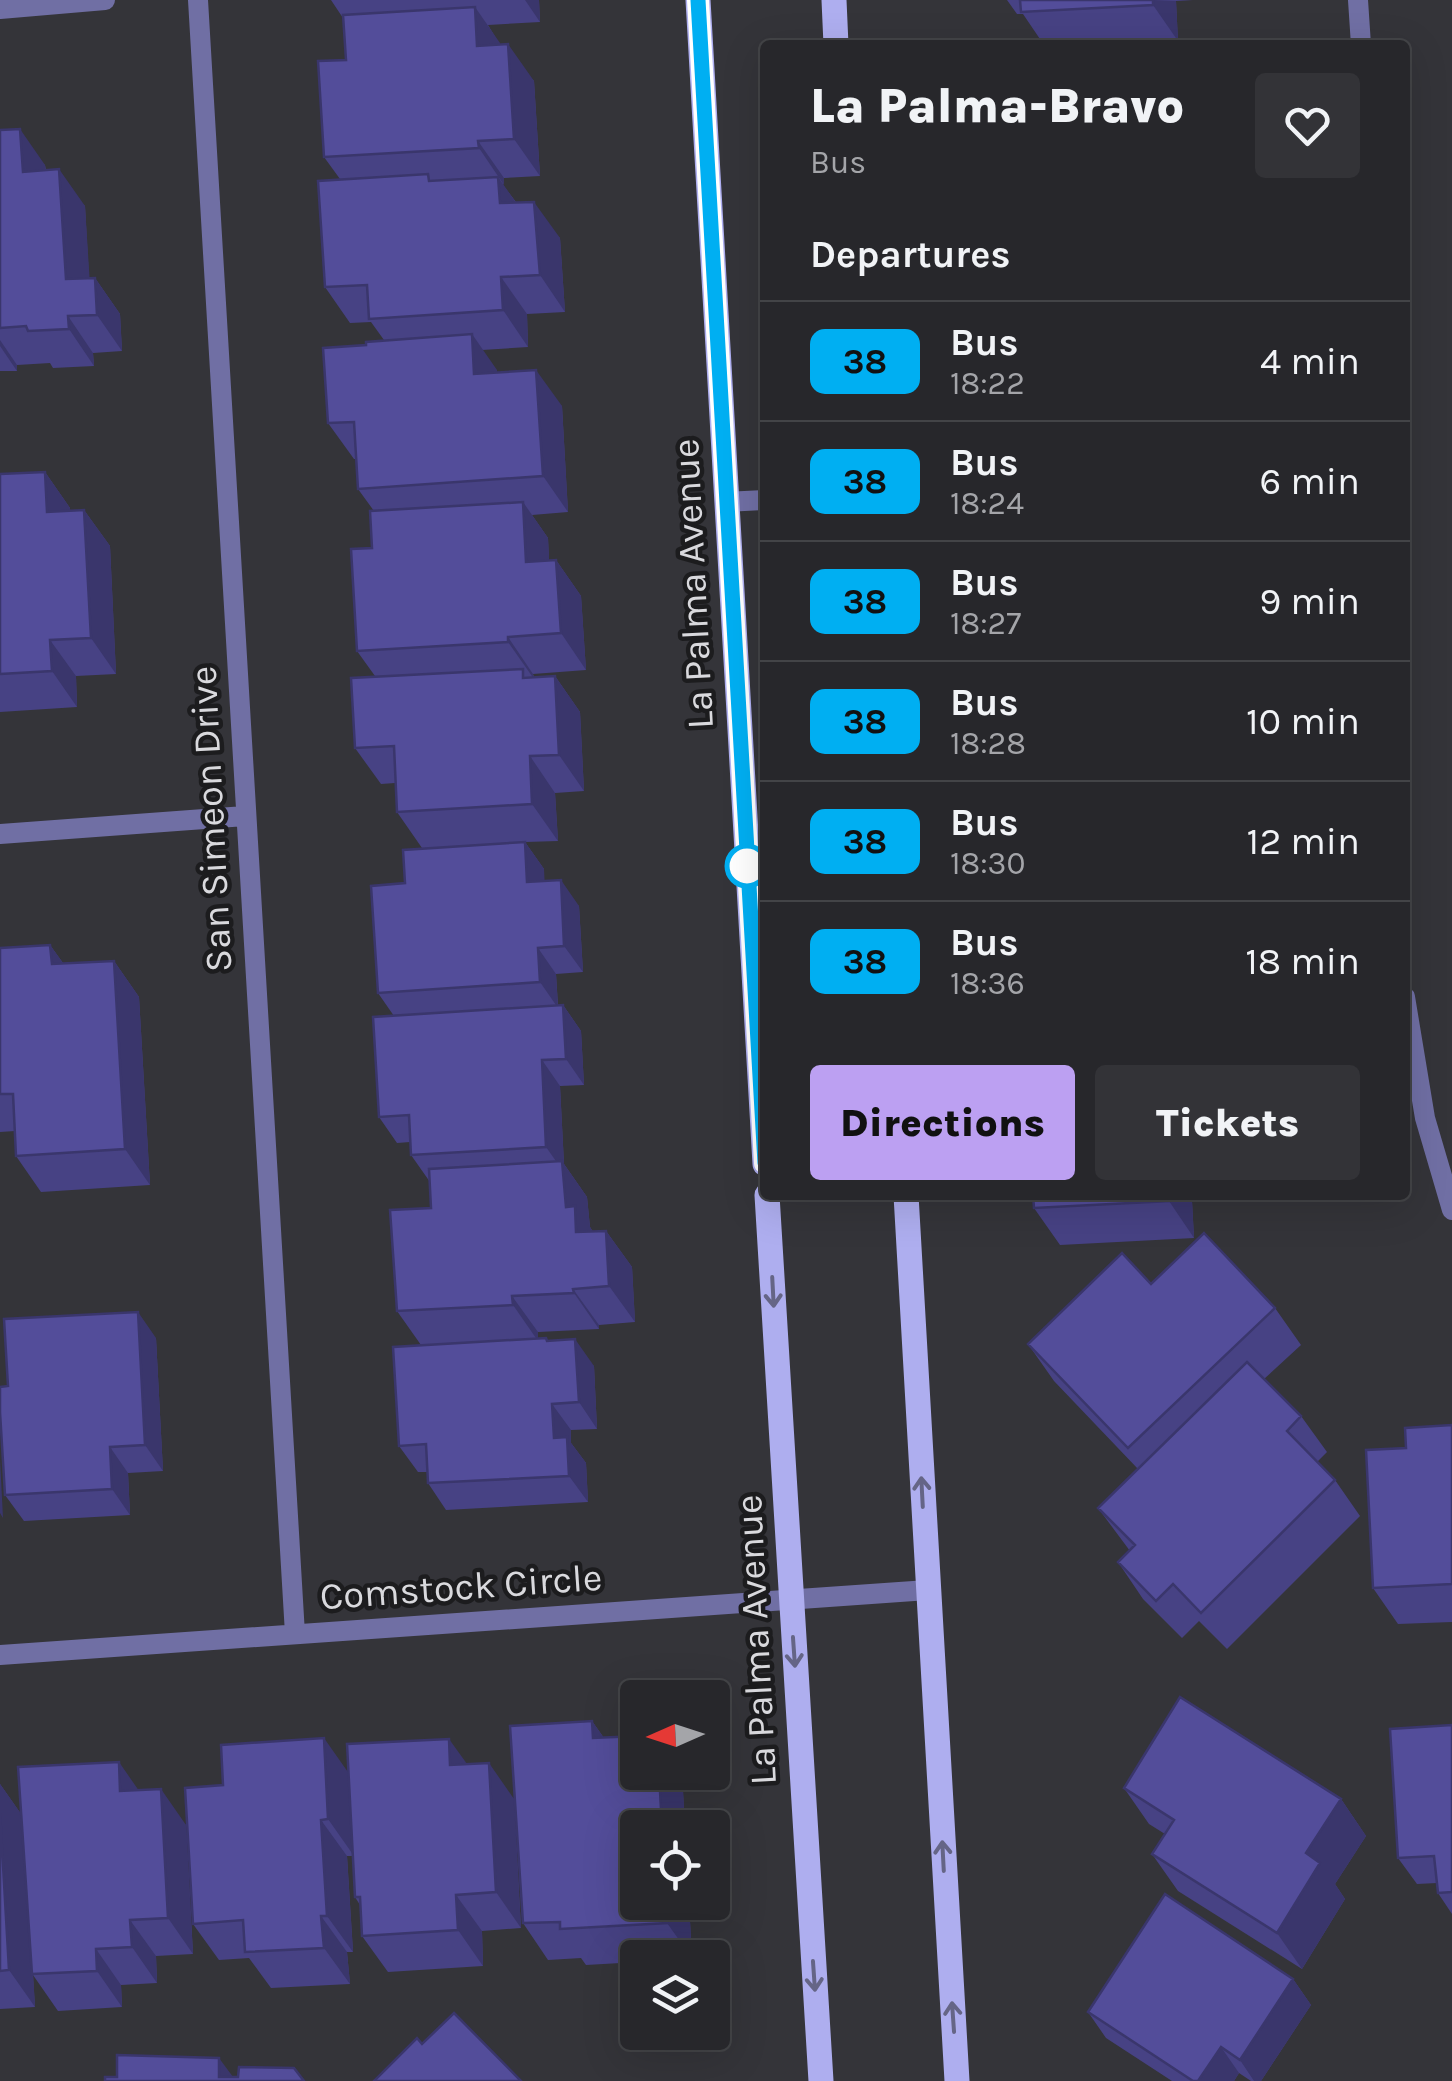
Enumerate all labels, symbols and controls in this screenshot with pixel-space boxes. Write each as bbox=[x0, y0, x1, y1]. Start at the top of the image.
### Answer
button: heart bbox=[1255, 73, 1360, 178]
text: La Palma-Bravo bbox=[810, 78, 1185, 134]
text: Bus bbox=[810, 144, 866, 181]
text: Departures bbox=[810, 232, 1010, 277]
text: Bus bbox=[950, 320, 1019, 365]
text: 4 min bbox=[1260, 339, 1360, 384]
text: 38 bbox=[843, 341, 887, 382]
text: 18:22 bbox=[950, 365, 1025, 402]
street label: La Palma Avenue bbox=[663, 438, 723, 730]
text: Bus bbox=[950, 440, 1019, 485]
text: 6 min bbox=[1259, 459, 1360, 504]
text: 38 bbox=[843, 461, 887, 502]
text: 18:24 bbox=[950, 485, 1024, 522]
text: Bus bbox=[950, 560, 1019, 605]
text: 9 min bbox=[1259, 579, 1360, 624]
text: 38 bbox=[843, 581, 887, 622]
text: 18:27 bbox=[950, 605, 1021, 642]
street label: San Simeon Drive bbox=[181, 665, 241, 973]
text: Bus bbox=[950, 680, 1019, 725]
text: 10 min bbox=[1246, 699, 1360, 744]
text: 38 bbox=[843, 701, 887, 742]
text: 18:28 bbox=[950, 725, 1026, 762]
text: Bus bbox=[950, 800, 1019, 845]
text: 12 min bbox=[1247, 819, 1360, 864]
text: 38 bbox=[843, 821, 887, 862]
unlabelled marker bbox=[726, 845, 768, 887]
text: 18:30 bbox=[950, 845, 1026, 882]
text: Bus bbox=[950, 920, 1019, 965]
text: 18 min bbox=[1245, 939, 1360, 984]
text: 38 bbox=[843, 941, 887, 982]
text: 18:36 bbox=[950, 965, 1025, 1002]
button: Directions bbox=[810, 1065, 1075, 1180]
button: Tickets bbox=[1095, 1065, 1360, 1180]
one-way arrow bbox=[764, 1276, 783, 1308]
one-way arrow bbox=[912, 1477, 931, 1509]
street label: La Palma Avenue bbox=[726, 1494, 786, 1786]
street label: Comstock Circle bbox=[318, 1555, 604, 1619]
one-way arrow bbox=[785, 1635, 804, 1667]
north arrow bbox=[620, 1680, 730, 1790]
map controls bbox=[620, 1680, 730, 2050]
button: locate bbox=[620, 1810, 730, 1920]
one-way arrow bbox=[933, 1841, 952, 1873]
button: layers bbox=[620, 1940, 730, 2050]
one-way arrow bbox=[805, 1960, 824, 1992]
one-way arrow bbox=[943, 2002, 962, 2034]

